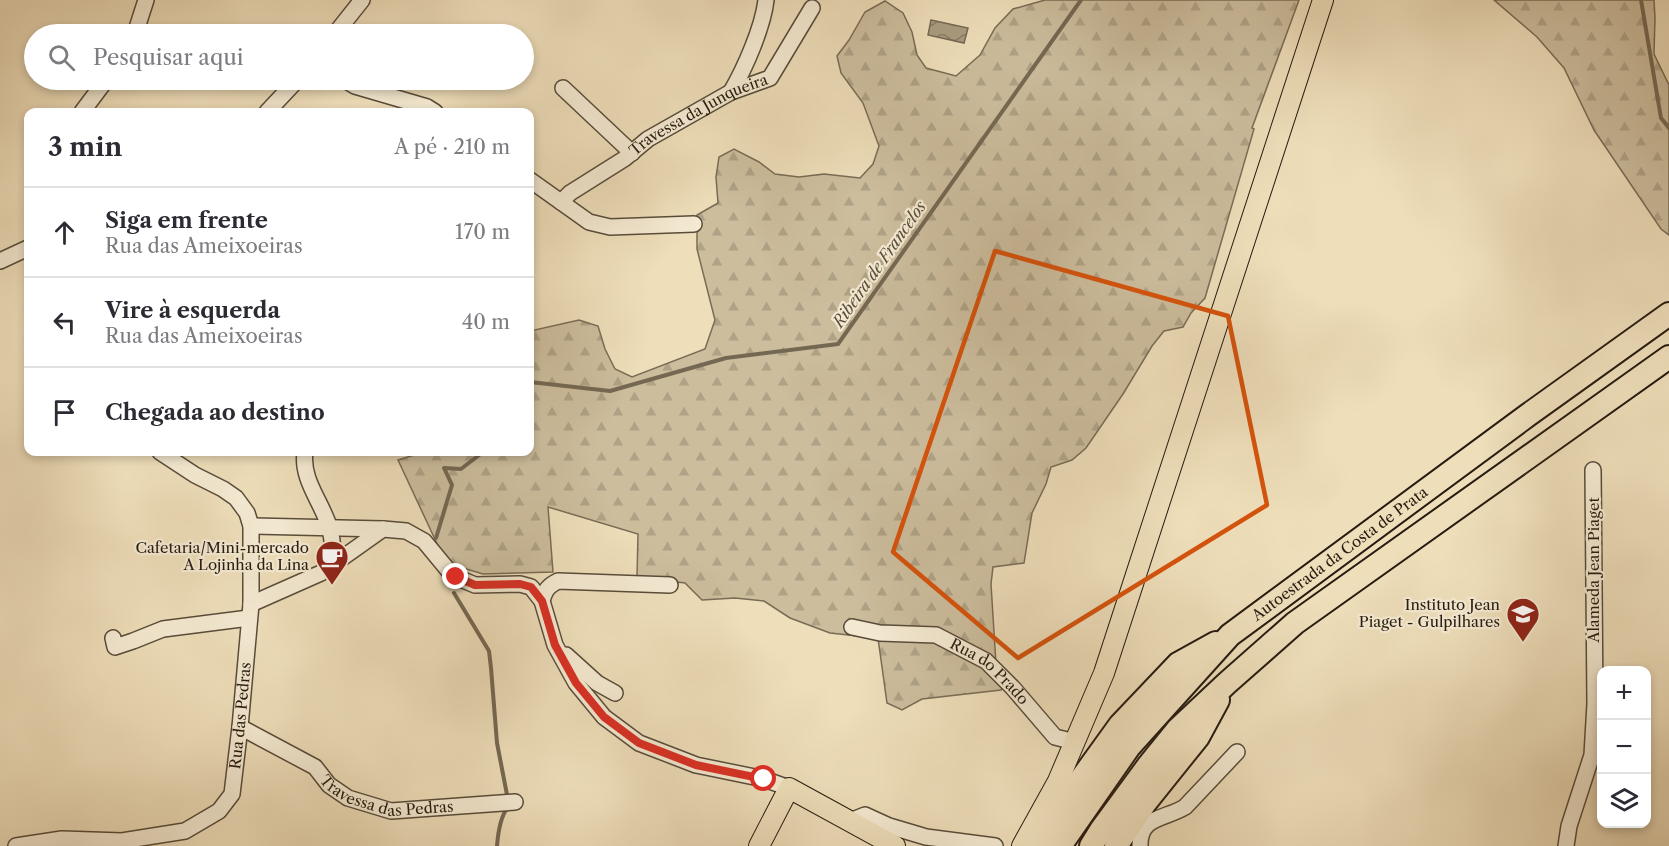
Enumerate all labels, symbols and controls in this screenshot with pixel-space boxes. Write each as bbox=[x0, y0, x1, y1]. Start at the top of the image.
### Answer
search box bbox=[24, 24, 534, 90]
icon: search bbox=[45, 41, 78, 74]
text: Pesquisar aqui bbox=[93, 44, 243, 71]
street label: Travessa da Junqueira bbox=[625, 70, 770, 160]
text: 3 min bbox=[48, 131, 122, 163]
text: A pé · 210 m bbox=[394, 135, 510, 159]
water label: Ribeira de Francelos bbox=[827, 197, 930, 333]
text: Siga em frente bbox=[105, 207, 268, 234]
icon: ahead bbox=[48, 216, 81, 249]
text: 170 m bbox=[455, 220, 510, 244]
text: Rua das Ameixoeiras bbox=[105, 234, 303, 258]
text: Vire à esquerda bbox=[105, 297, 280, 324]
icon: left bbox=[48, 306, 81, 339]
text: 40 m bbox=[462, 310, 510, 334]
text: Rua das Ameixoeiras bbox=[105, 324, 303, 348]
icon: arrive bbox=[48, 396, 81, 429]
text: Chegada ao destino bbox=[105, 399, 325, 426]
street label: Autoestrada da Costa de Prata bbox=[1247, 482, 1431, 625]
street label: Alameda Jean Piaget bbox=[1584, 497, 1603, 644]
place label: Cafetaria/Mini-mercado A Lojinha da Lina bbox=[135, 538, 309, 574]
cafe icon: Cafetaria/Mini-mercado A Lojinha da Lina bbox=[314, 539, 350, 586]
route end bbox=[442, 563, 468, 589]
place label: Instituto Jean Piaget - Gulpilhares bbox=[1359, 595, 1501, 631]
school or university icon: Instituto Jean Piaget - Gulpilhares bbox=[1505, 596, 1541, 643]
street label: Rua do Prado bbox=[947, 634, 1033, 708]
street label: Rua das Pedras bbox=[225, 661, 255, 770]
map controls bbox=[1597, 666, 1651, 828]
button: + bbox=[1597, 666, 1651, 720]
button: − bbox=[1597, 720, 1651, 774]
route start bbox=[750, 765, 776, 791]
street label: Travessa das Pedras bbox=[316, 771, 454, 820]
button: layers bbox=[1597, 774, 1651, 828]

